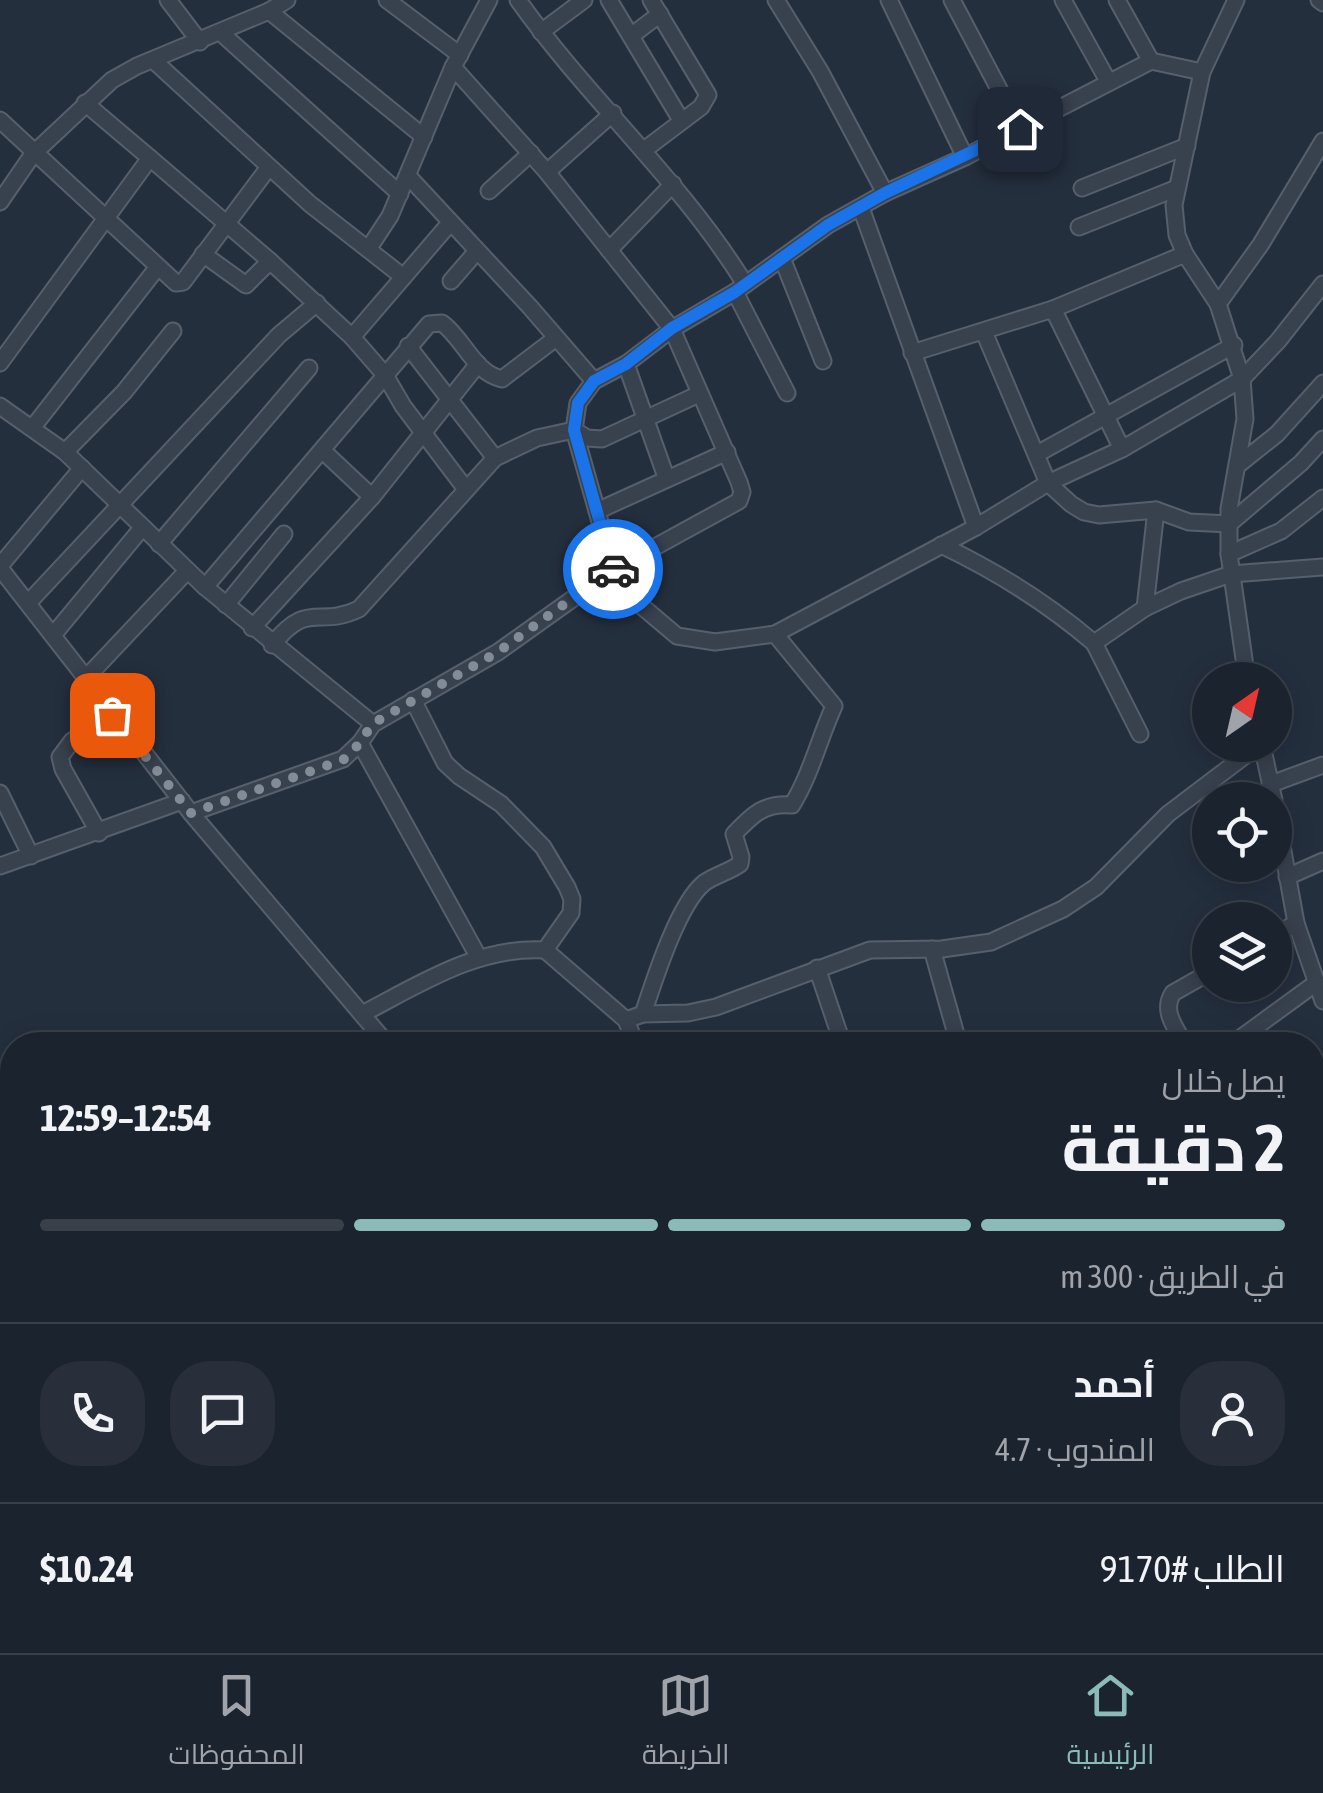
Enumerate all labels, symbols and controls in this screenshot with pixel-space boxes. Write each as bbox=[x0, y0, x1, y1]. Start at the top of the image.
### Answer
pin bbox=[978, 87, 1063, 172]
icon: home bbox=[993, 102, 1048, 157]
courier bbox=[563, 519, 663, 619]
icon: car bbox=[586, 542, 641, 597]
north arrow bbox=[1192, 662, 1292, 762]
map controls bbox=[1192, 662, 1292, 1002]
pin bbox=[70, 673, 155, 758]
icon: bag bbox=[85, 688, 140, 743]
button: locate bbox=[1192, 782, 1292, 882]
button: layers bbox=[1192, 902, 1292, 1002]
text: يصل خلال bbox=[1162, 1062, 1285, 1099]
text: 12:54–12:59 bbox=[40, 1096, 212, 1139]
text: 2 دقيقة bbox=[1062, 1110, 1285, 1185]
text: في الطريق · 300 m bbox=[1060, 1258, 1285, 1295]
button: phone bbox=[40, 1361, 145, 1466]
button: chat bbox=[170, 1361, 275, 1466]
button: person bbox=[1180, 1361, 1285, 1466]
text: أحمد bbox=[1074, 1362, 1155, 1405]
text: المندوب · 4.7 bbox=[995, 1431, 1155, 1468]
text: $10.24 bbox=[40, 1547, 134, 1590]
text: الطلب #9170 bbox=[1100, 1547, 1285, 1590]
tab: المحفوظات bbox=[169, 1668, 305, 1780]
tab: الخريطة bbox=[642, 1668, 729, 1780]
tab: الرئيسية bbox=[1067, 1668, 1154, 1780]

